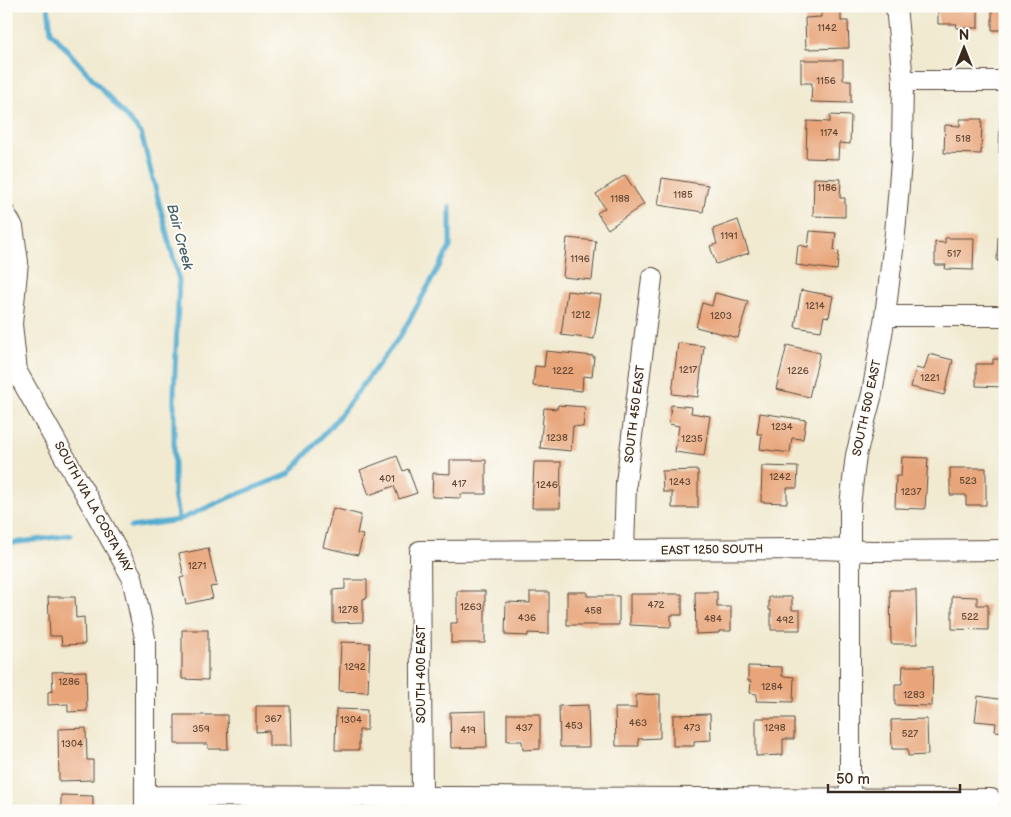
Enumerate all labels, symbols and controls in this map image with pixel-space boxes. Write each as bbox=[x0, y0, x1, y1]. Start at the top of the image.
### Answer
house number: 1142 bbox=[817, 22, 837, 34]
north arrow bbox=[938, 22, 988, 72]
text: N bbox=[959, 27, 969, 44]
house number: 1156 bbox=[816, 75, 836, 87]
house number: 1174 bbox=[820, 127, 838, 139]
house number: 518 bbox=[955, 133, 971, 145]
house number: 1186 bbox=[817, 182, 837, 194]
house number: 1185 bbox=[673, 189, 693, 201]
house number: 1188 bbox=[610, 193, 630, 205]
water label: Bair Creek bbox=[163, 202, 197, 273]
house number: 1191 bbox=[720, 230, 738, 242]
house number: 517 bbox=[947, 248, 961, 260]
house number: 1196 bbox=[570, 253, 590, 265]
house number: 1214 bbox=[805, 300, 825, 312]
house number: 1212 bbox=[571, 309, 591, 321]
house number: 1203 bbox=[710, 310, 732, 322]
street label: SOUTH 500 EAST bbox=[849, 358, 885, 458]
street label: SOUTH 450 EAST bbox=[622, 363, 649, 464]
house number: 1217 bbox=[679, 364, 697, 376]
house number: 1222 bbox=[552, 365, 574, 377]
house number: 1226 bbox=[787, 365, 809, 377]
house number: 1221 bbox=[920, 372, 940, 384]
house number: 1234 bbox=[771, 421, 793, 433]
house number: 1238 bbox=[546, 432, 568, 444]
house number: 1235 bbox=[681, 433, 703, 445]
street label: SOUTH VIA LA COSTA WAY bbox=[51, 439, 136, 576]
house number: 1242 bbox=[769, 471, 791, 483]
house number: 401 bbox=[379, 473, 395, 485]
house number: 523 bbox=[959, 475, 977, 487]
house number: 1243 bbox=[669, 476, 691, 488]
house number: 417 bbox=[452, 478, 467, 490]
house number: 1246 bbox=[536, 479, 558, 491]
house number: 1237 bbox=[901, 486, 921, 498]
street label: EAST 1250 SOUTH bbox=[661, 542, 763, 558]
house number: 1271 bbox=[188, 560, 206, 572]
house number: 472 bbox=[648, 599, 665, 611]
house number: 1263 bbox=[460, 601, 482, 613]
house number: 1278 bbox=[338, 604, 358, 616]
house number: 458 bbox=[584, 605, 602, 617]
house number: 522 bbox=[961, 611, 979, 623]
house number: 436 bbox=[518, 612, 536, 624]
house number: 484 bbox=[704, 613, 722, 625]
house number: 492 bbox=[776, 614, 794, 626]
street label: SOUTH 400 EAST bbox=[414, 624, 429, 723]
house number: 1292 bbox=[344, 661, 366, 673]
house number: 1286 bbox=[58, 676, 80, 688]
house number: 1284 bbox=[761, 681, 783, 693]
house number: 1283 bbox=[903, 689, 925, 701]
house number: 367 bbox=[264, 713, 282, 725]
house number: 1304 bbox=[340, 714, 362, 726]
house number: 463 bbox=[629, 717, 647, 729]
house number: 453 bbox=[565, 720, 583, 732]
house number: 437 bbox=[515, 722, 533, 734]
house number: 473 bbox=[683, 722, 701, 734]
house number: 1298 bbox=[764, 722, 786, 734]
house number: 359 bbox=[192, 723, 210, 735]
house number: 419 bbox=[460, 724, 476, 736]
house number: 527 bbox=[902, 728, 918, 740]
house number: 1304 bbox=[61, 738, 83, 750]
scale bar bbox=[828, 762, 961, 794]
text: 50 m bbox=[836, 770, 870, 789]

